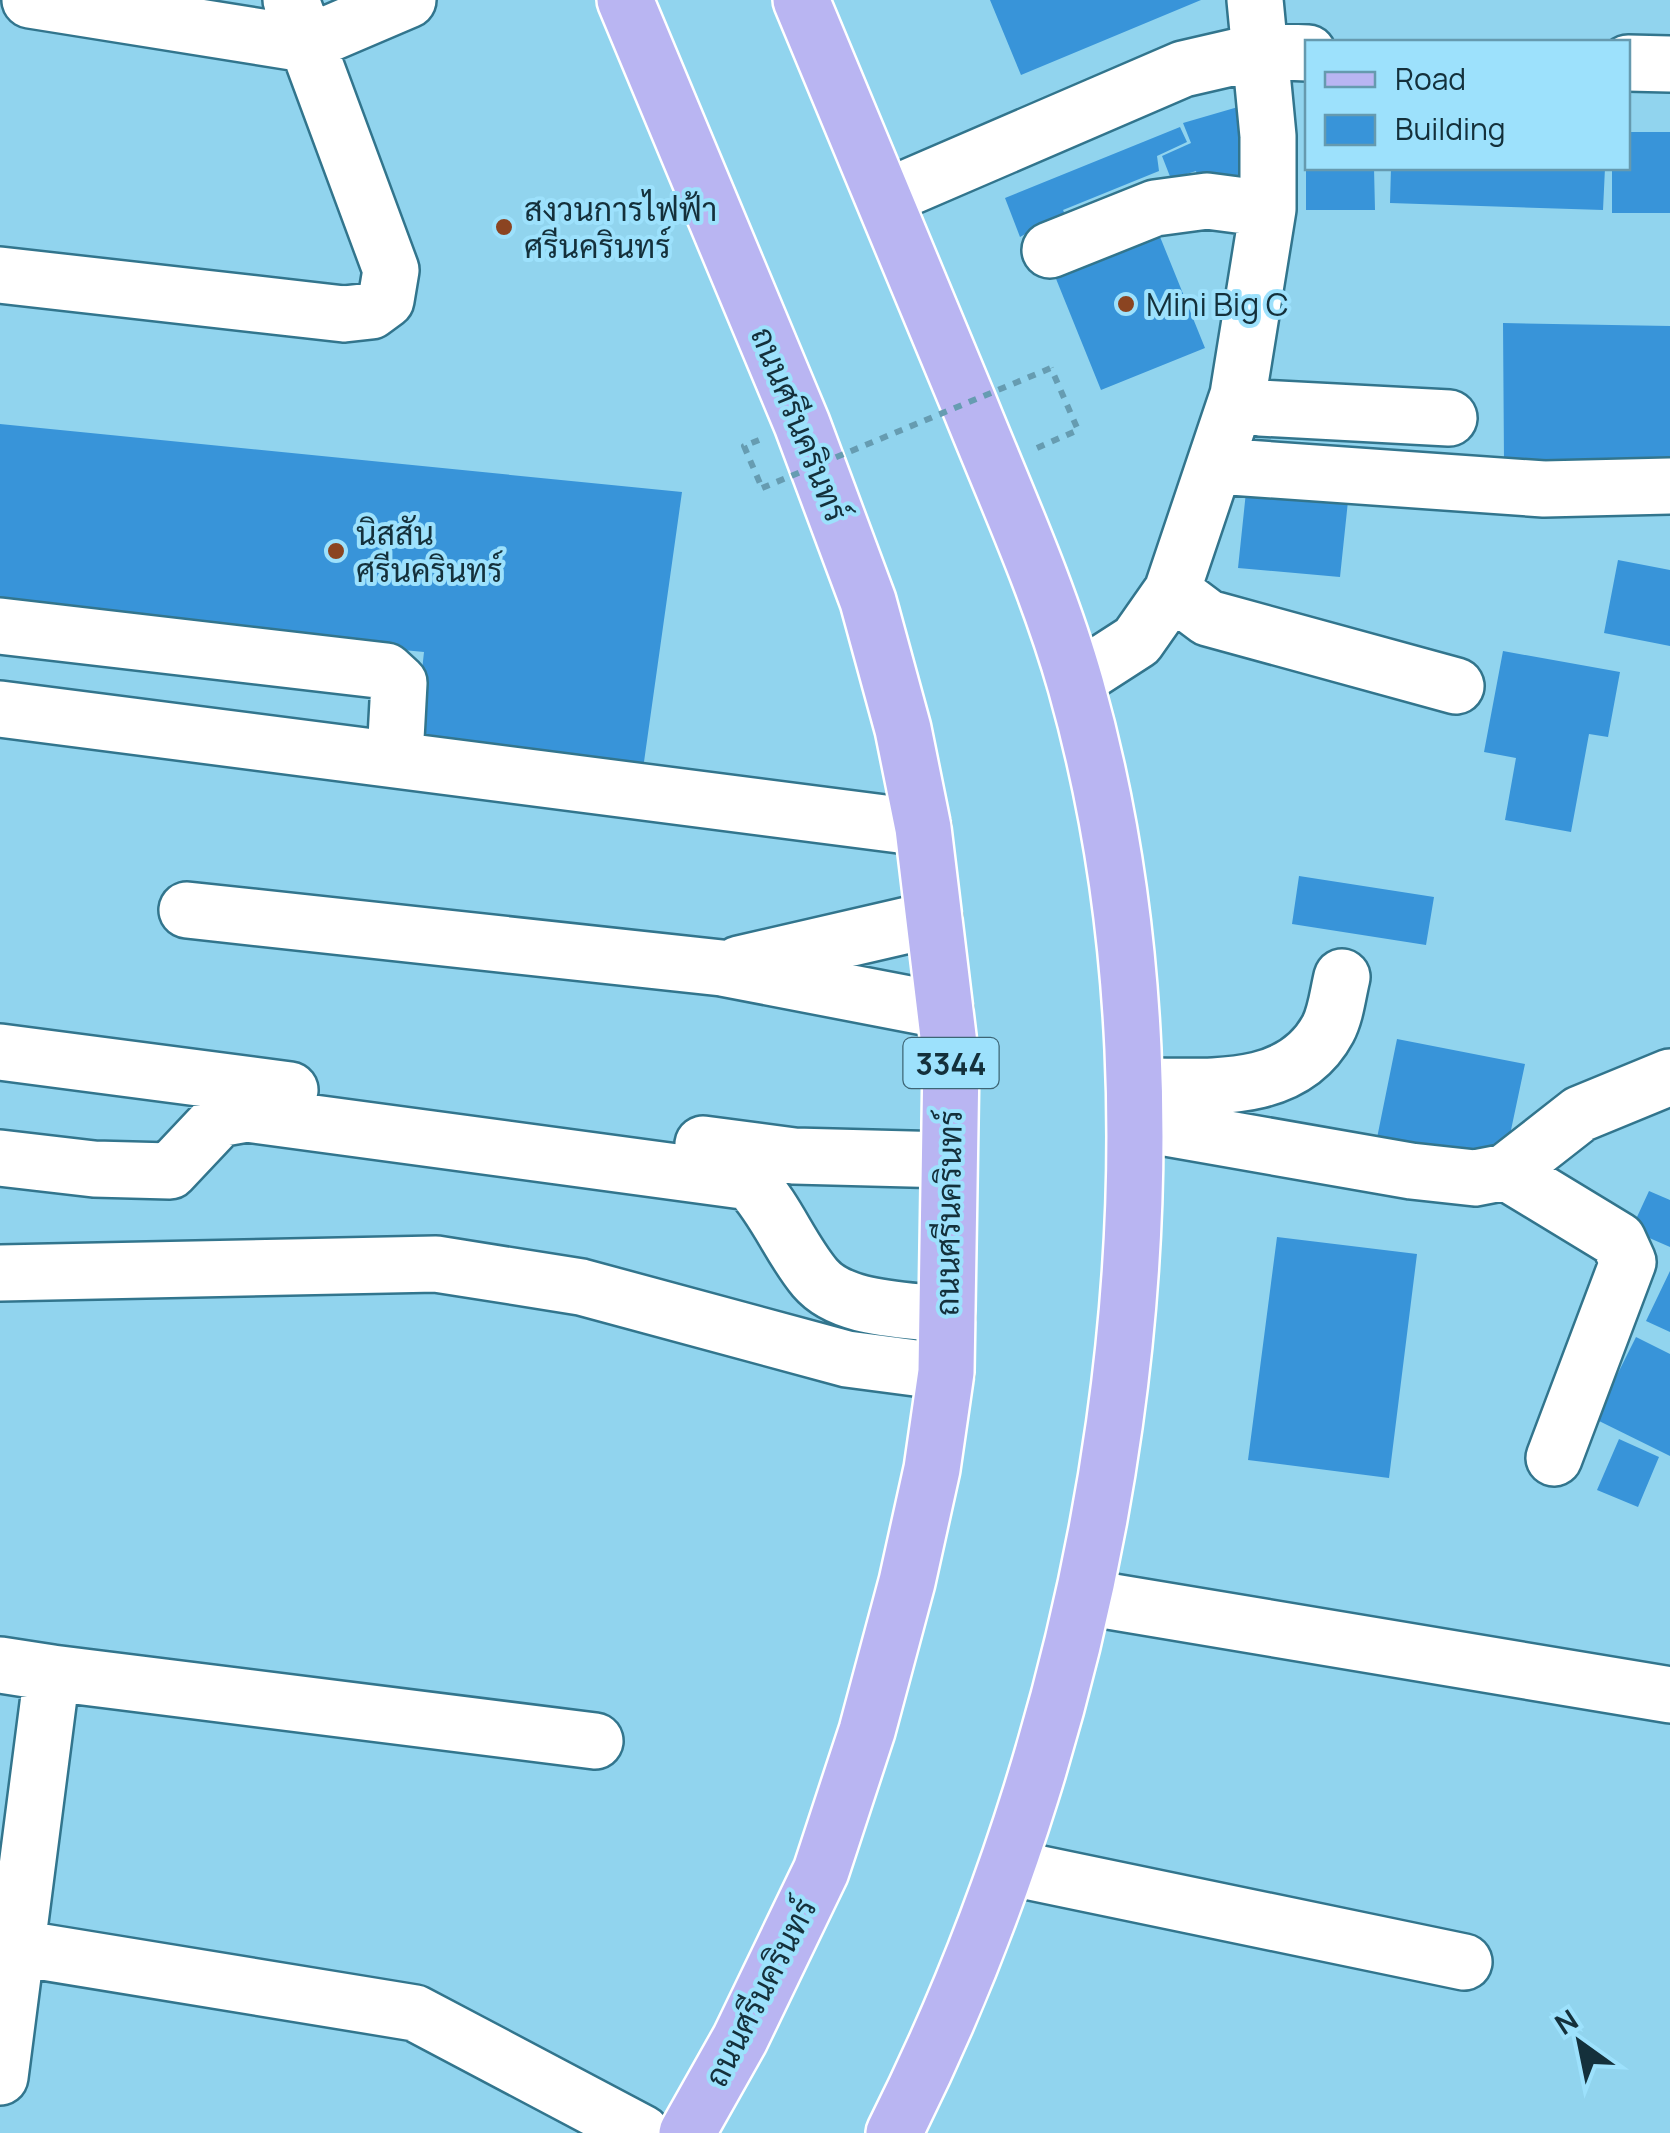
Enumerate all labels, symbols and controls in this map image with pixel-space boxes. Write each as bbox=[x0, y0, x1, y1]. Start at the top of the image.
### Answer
legend bbox=[1305, 40, 1630, 170]
text: Road bbox=[1395, 58, 1466, 99]
text: Building bbox=[1395, 108, 1506, 149]
place label: สงวนการไฟฟ้า ศรีนครินทร์ bbox=[524, 187, 717, 268]
marker: สงวนการไฟฟ้า ศรีนครินทร์ bbox=[493, 216, 515, 238]
place label: Mini Big C bbox=[1146, 282, 1289, 326]
marker: Mini Big C bbox=[1115, 293, 1137, 315]
street label: ถนนศรีนครินทร์ bbox=[741, 320, 859, 528]
place label: นิสสัน ศรีนครินทร์ bbox=[356, 511, 503, 592]
marker: นิสสัน ศรีนครินทร์ bbox=[325, 540, 347, 562]
road number: 3344 bbox=[904, 1038, 998, 1088]
street label: ถนนศรีนครินทร์ bbox=[924, 1110, 972, 1316]
street label: ถนนศรีนครินทร์ bbox=[694, 1890, 826, 2094]
north arrow bbox=[1530, 1993, 1630, 2093]
text: N bbox=[1547, 2000, 1585, 2043]

